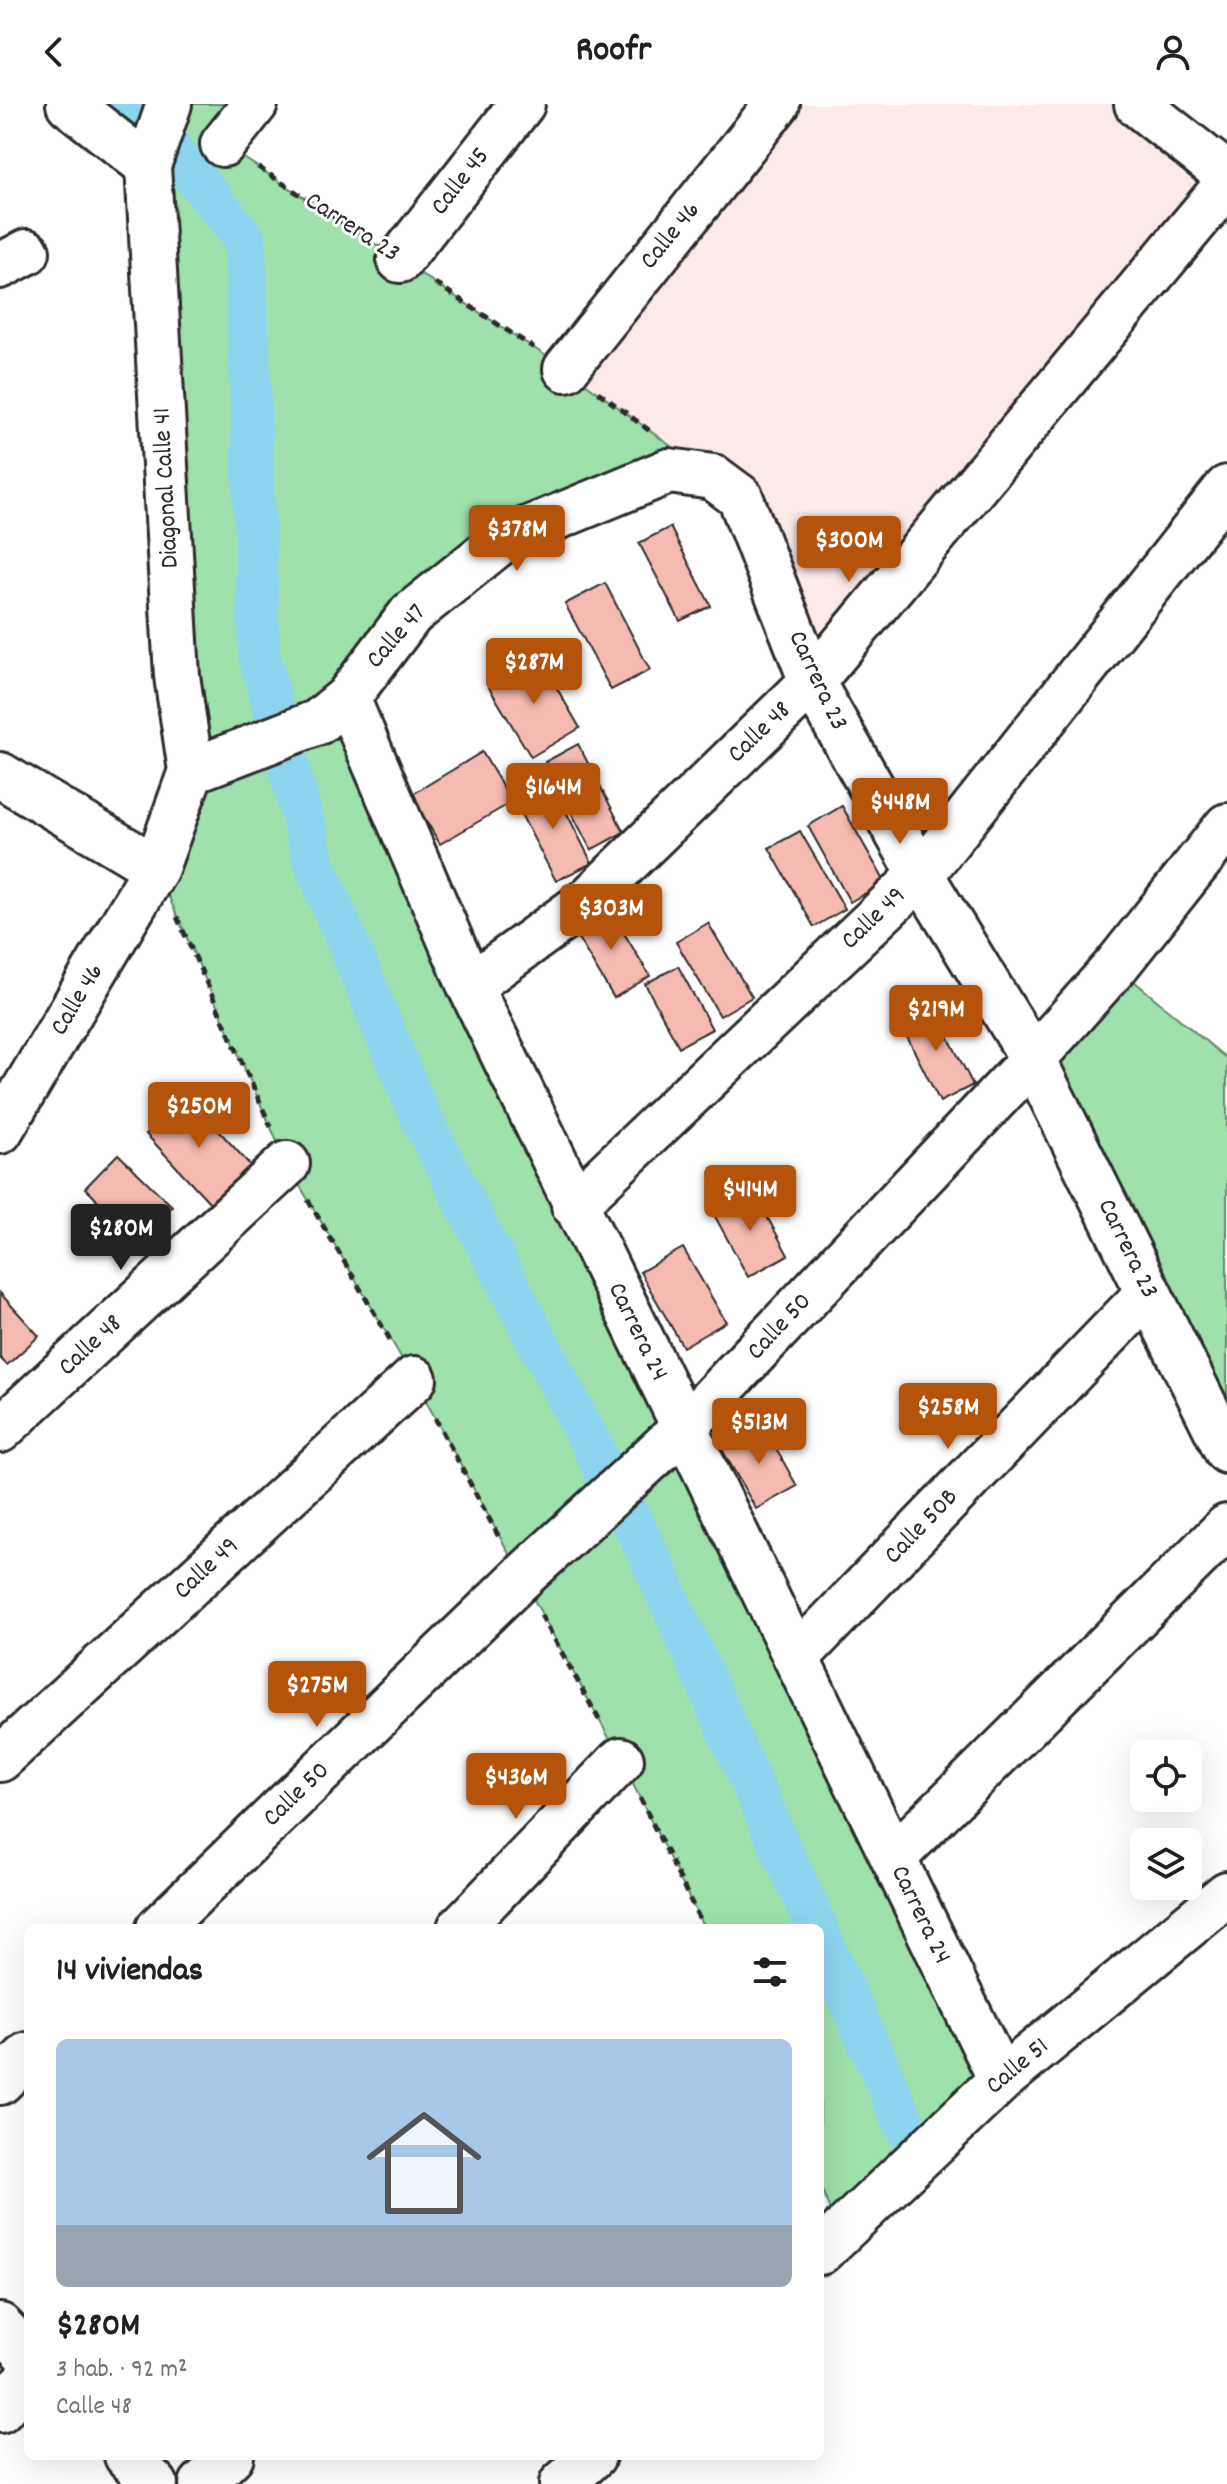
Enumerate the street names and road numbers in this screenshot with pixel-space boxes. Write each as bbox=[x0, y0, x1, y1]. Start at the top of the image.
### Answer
street label: Calle 45 bbox=[423, 140, 499, 224]
street label: Carrera 23 bbox=[297, 183, 407, 273]
street label: Calle 46 bbox=[632, 194, 710, 278]
street label: Diagonal Calle 41 bbox=[144, 407, 190, 569]
street label: Calle 47 bbox=[358, 596, 436, 678]
street label: Carrera 23 bbox=[778, 625, 856, 737]
street label: Calle 48 bbox=[720, 693, 800, 773]
street label: Calle 49 bbox=[833, 879, 915, 959]
street label: Calle 46 bbox=[42, 957, 114, 1043]
street label: Carrera 23 bbox=[1087, 1193, 1167, 1305]
street label: Carrera 24 bbox=[597, 1276, 677, 1388]
street label: Calle 50 bbox=[739, 1285, 821, 1369]
street label: Calle 48 bbox=[51, 1307, 131, 1385]
street label: Calle 50B bbox=[876, 1481, 968, 1573]
street label: Calle 49 bbox=[166, 1529, 248, 1609]
street label: Calle 50 bbox=[255, 1754, 339, 1836]
street label: Carrera 24 bbox=[880, 1859, 960, 1971]
street label: Calle 51 bbox=[978, 2030, 1058, 2104]

